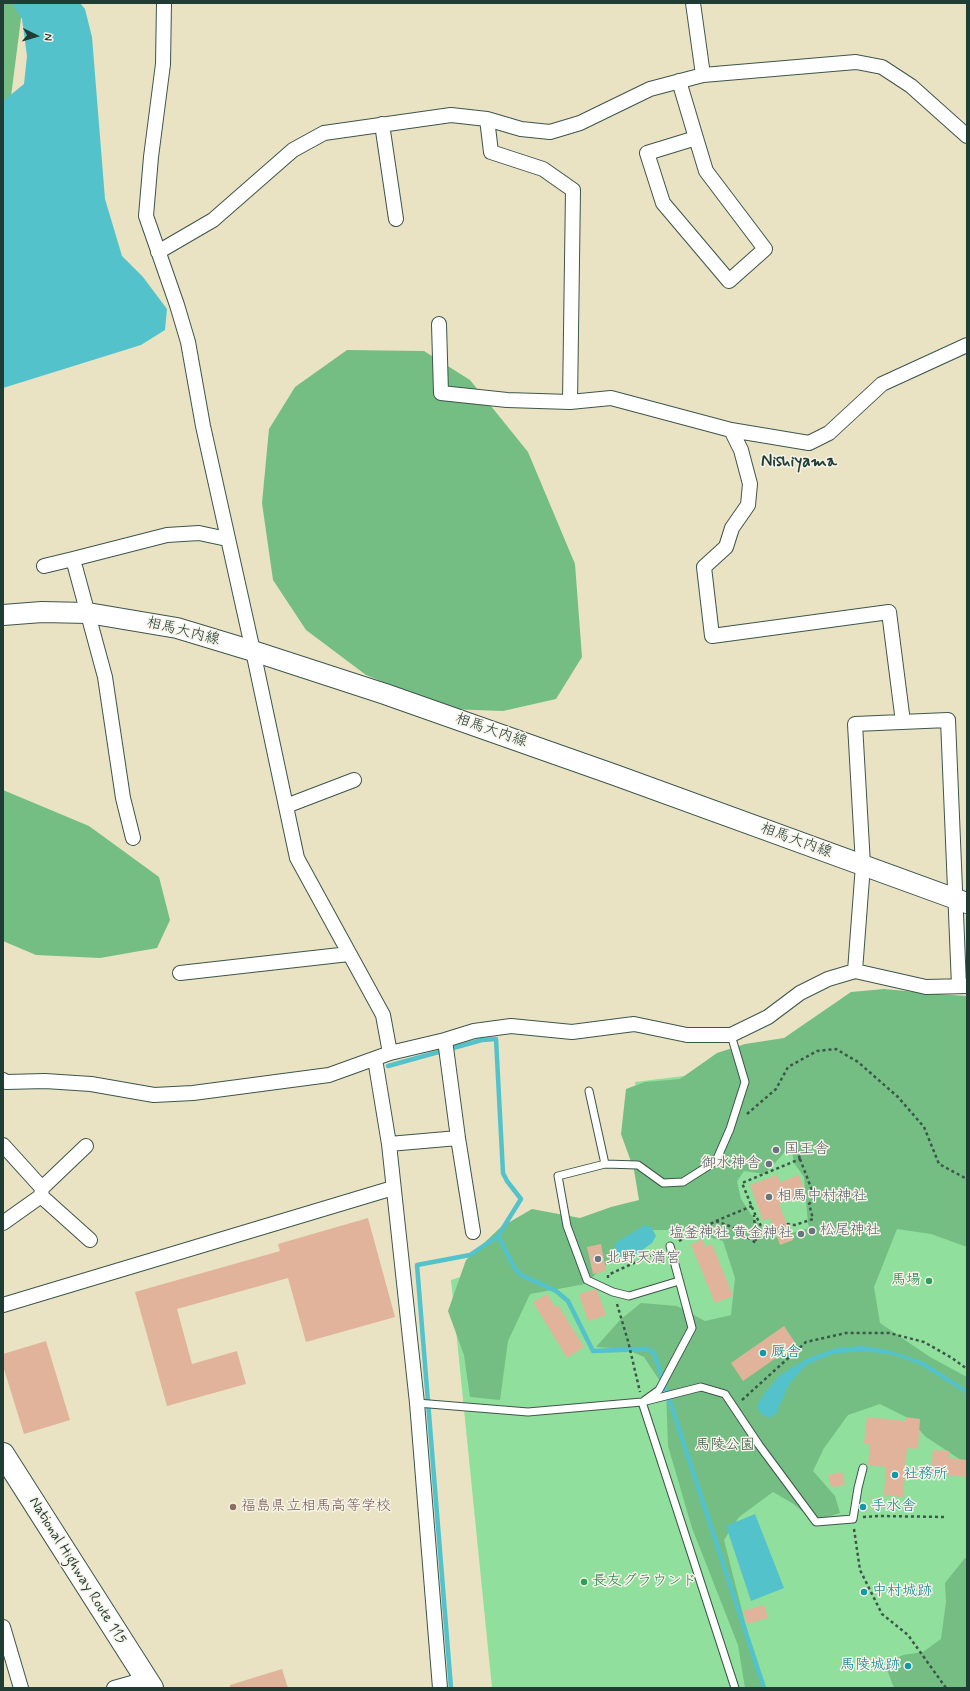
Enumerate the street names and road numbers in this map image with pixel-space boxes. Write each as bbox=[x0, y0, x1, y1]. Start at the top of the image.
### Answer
street label: 相馬大内線 bbox=[144, 614, 222, 650]
street label: 相馬大内線 bbox=[453, 710, 529, 752]
street label: 相馬大内線 bbox=[758, 820, 834, 862]
street label: National Highway Route 115 bbox=[24, 1494, 130, 1648]

